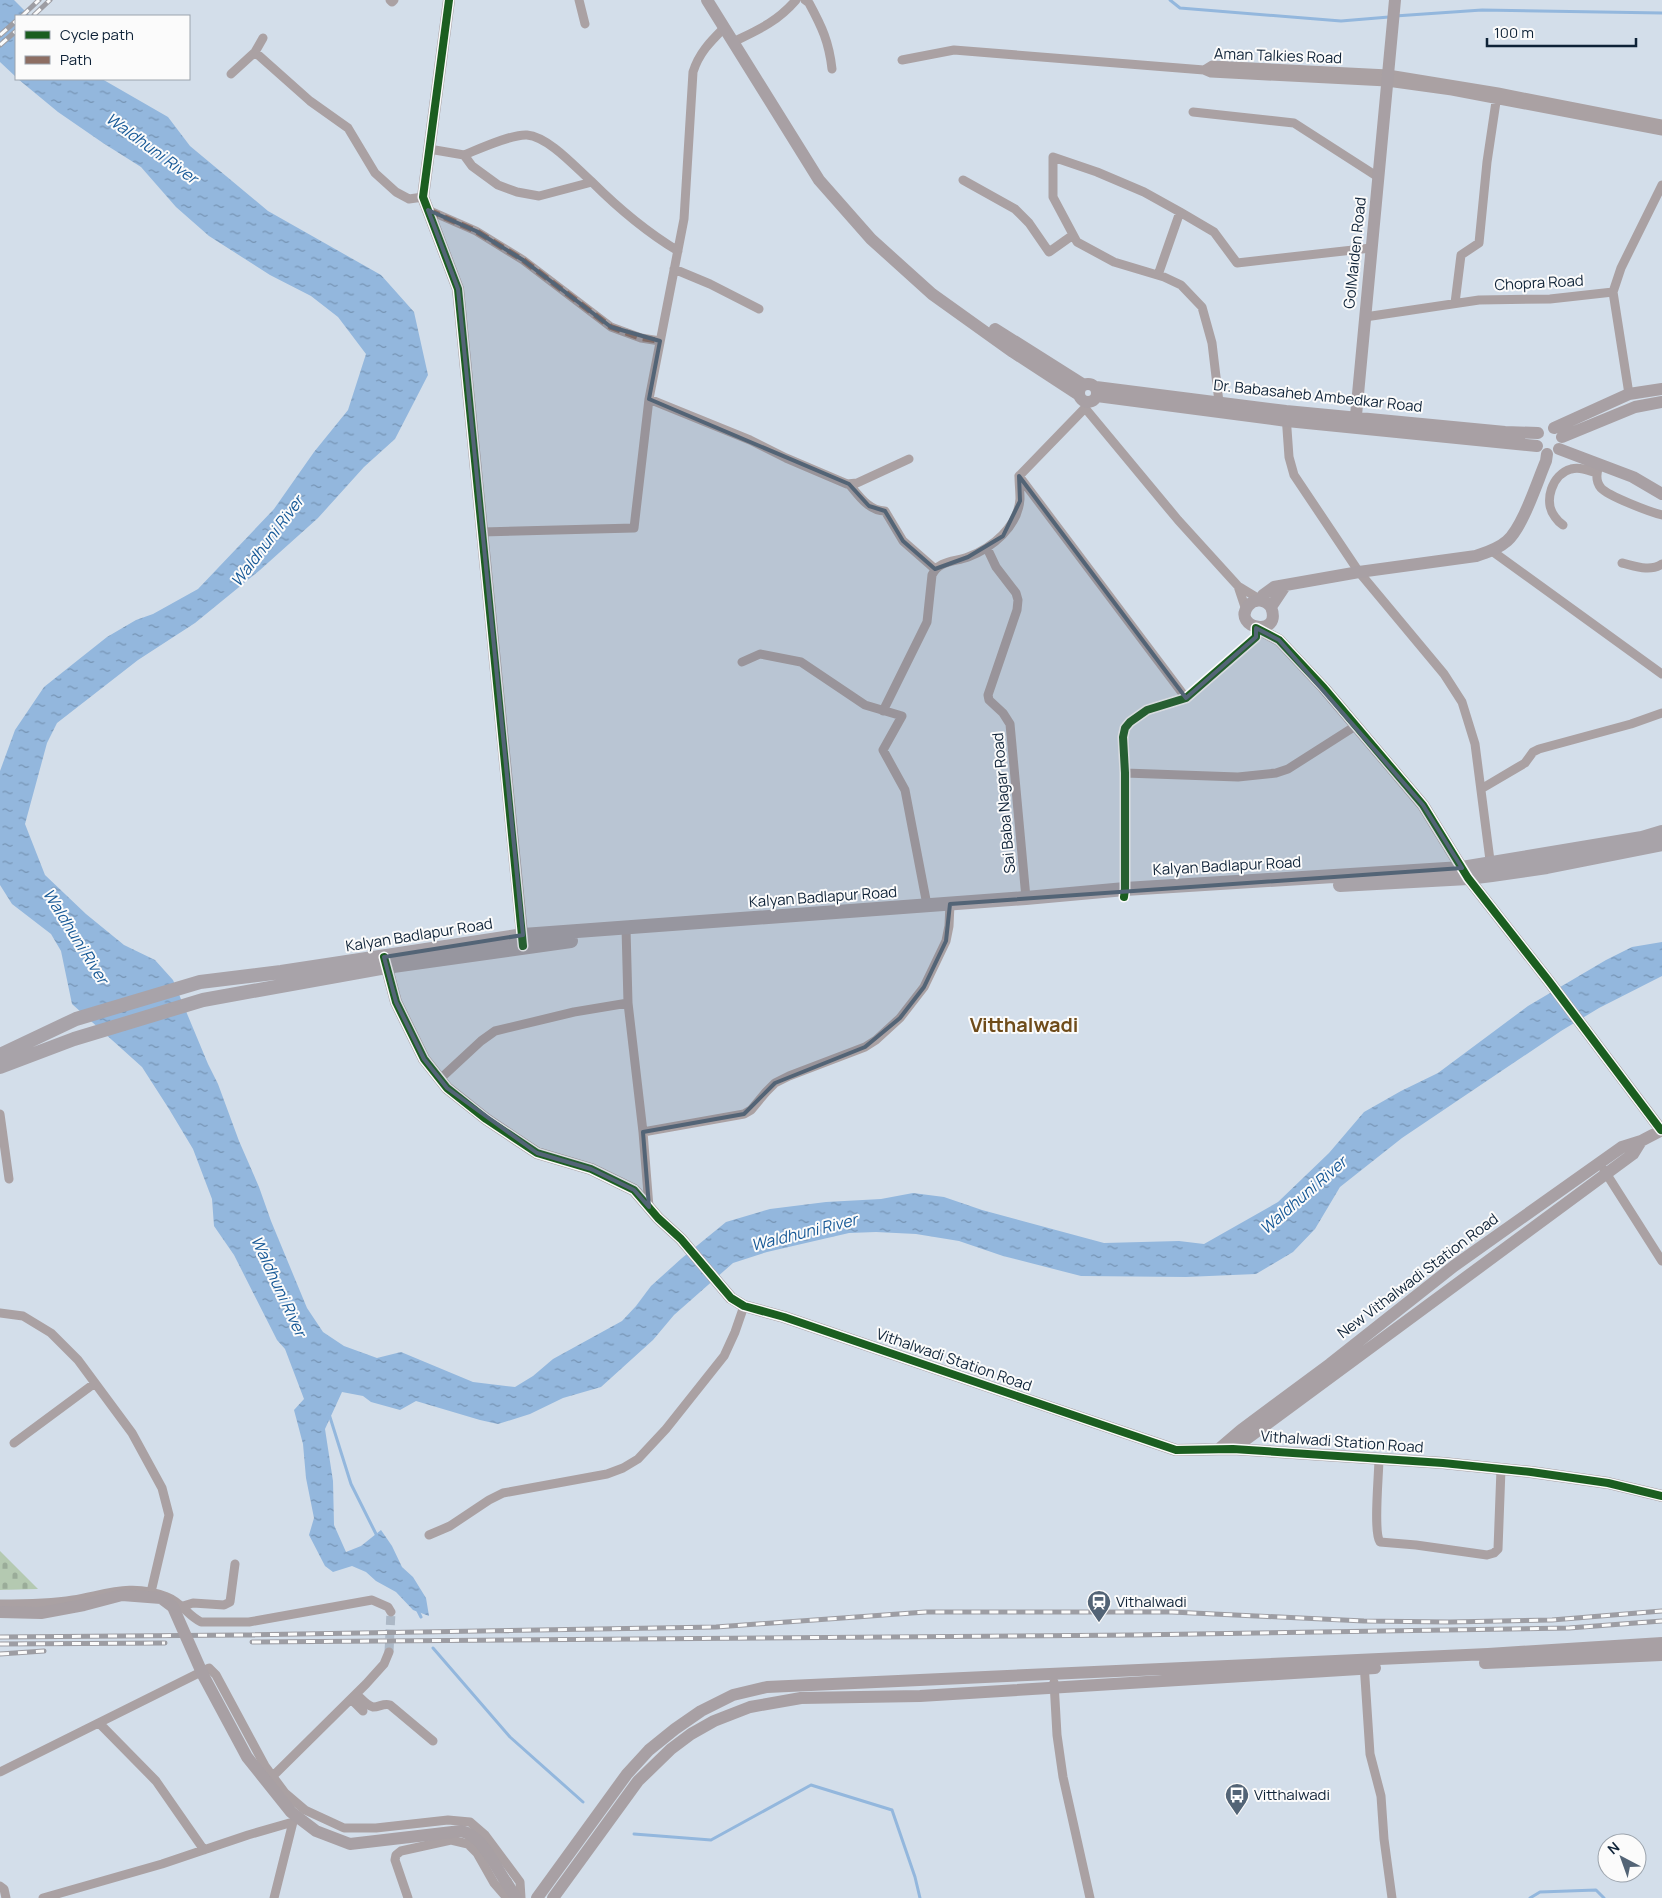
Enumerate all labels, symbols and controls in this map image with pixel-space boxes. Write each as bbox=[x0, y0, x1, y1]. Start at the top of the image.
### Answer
legend bbox=[15, 15, 190, 80]
scale bar bbox=[1487, 15, 1636, 47]
text: 100 m bbox=[1494, 22, 1534, 43]
text: Cycle path bbox=[60, 24, 134, 45]
street label: Aman Talkies Road bbox=[1214, 43, 1343, 68]
text: Path bbox=[60, 49, 92, 70]
water label: Waldhuni River bbox=[102, 107, 204, 190]
street label: GolMaiden Road bbox=[1338, 196, 1371, 310]
street label: Chopra Road bbox=[1494, 270, 1584, 295]
street label: Dr. Babasaheb Ambedkar Road bbox=[1212, 374, 1424, 417]
water label: Waldhuni River bbox=[226, 489, 310, 591]
street label: Sai Baba Nagar Road bbox=[987, 732, 1020, 874]
street label: Kalyan Badlapur Road bbox=[1152, 851, 1302, 880]
street label: Kalyan Badlapur Road bbox=[748, 881, 898, 912]
water label: Waldhuni River bbox=[38, 884, 115, 990]
street label: Kalyan Badlapur Road bbox=[344, 913, 494, 956]
district label: Vitthalwadi bbox=[970, 1011, 1078, 1038]
water label: Waldhuni River bbox=[1255, 1150, 1353, 1239]
water label: Waldhuni River bbox=[749, 1208, 861, 1256]
street label: New Vithalwadi Station Road bbox=[1333, 1208, 1502, 1343]
water label: Waldhuni River bbox=[246, 1232, 313, 1342]
street label: Vithalwadi Station Road bbox=[874, 1323, 1035, 1396]
street label: Vithalwadi Station Road bbox=[1260, 1425, 1424, 1458]
station icon: Vithalwadi bbox=[1086, 1589, 1112, 1623]
place label: Vithalwadi bbox=[1116, 1591, 1187, 1612]
bus stop icon: Vitthalwadi bbox=[1224, 1782, 1250, 1816]
place label: Vitthalwadi bbox=[1254, 1784, 1330, 1805]
north arrow bbox=[1597, 1833, 1647, 1883]
text: N bbox=[1603, 1837, 1623, 1858]

